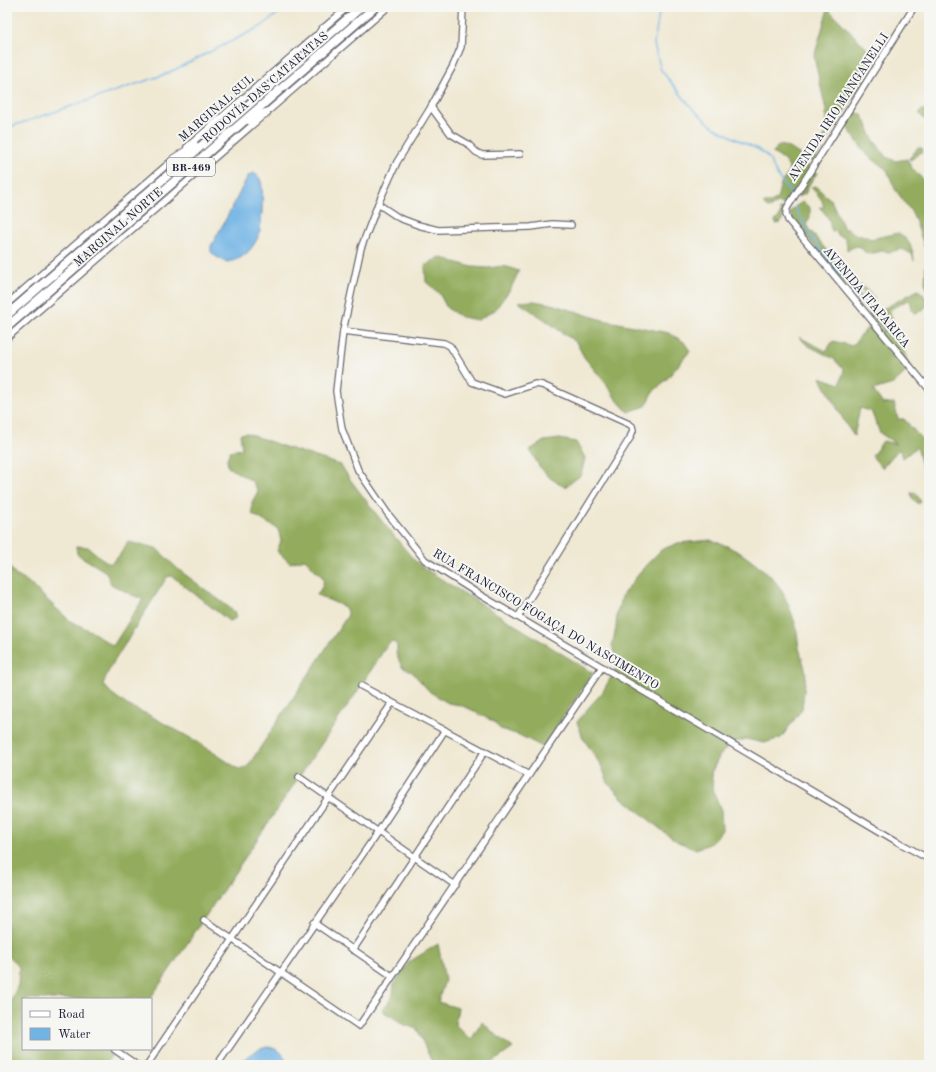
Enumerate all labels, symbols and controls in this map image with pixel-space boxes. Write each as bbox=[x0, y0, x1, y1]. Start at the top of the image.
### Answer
street label: RODOVÍA DAS CATARATAS bbox=[199, 28, 331, 145]
street label: AVENIDA IRIO MANGANELLI bbox=[786, 31, 891, 184]
street label: MARGINAL SUL bbox=[177, 73, 257, 145]
road number: BR-469 bbox=[167, 158, 215, 176]
street label: MARGINAL NORTE bbox=[72, 186, 165, 270]
street label: AVENIDA ITAPARICA bbox=[821, 245, 912, 350]
street label: RUA FRANCISCO FOGAÇA DO NASCIMENTO bbox=[430, 547, 661, 692]
legend bbox=[22, 998, 152, 1050]
text: Road bbox=[58, 1009, 85, 1021]
text: Water bbox=[58, 1029, 91, 1041]

